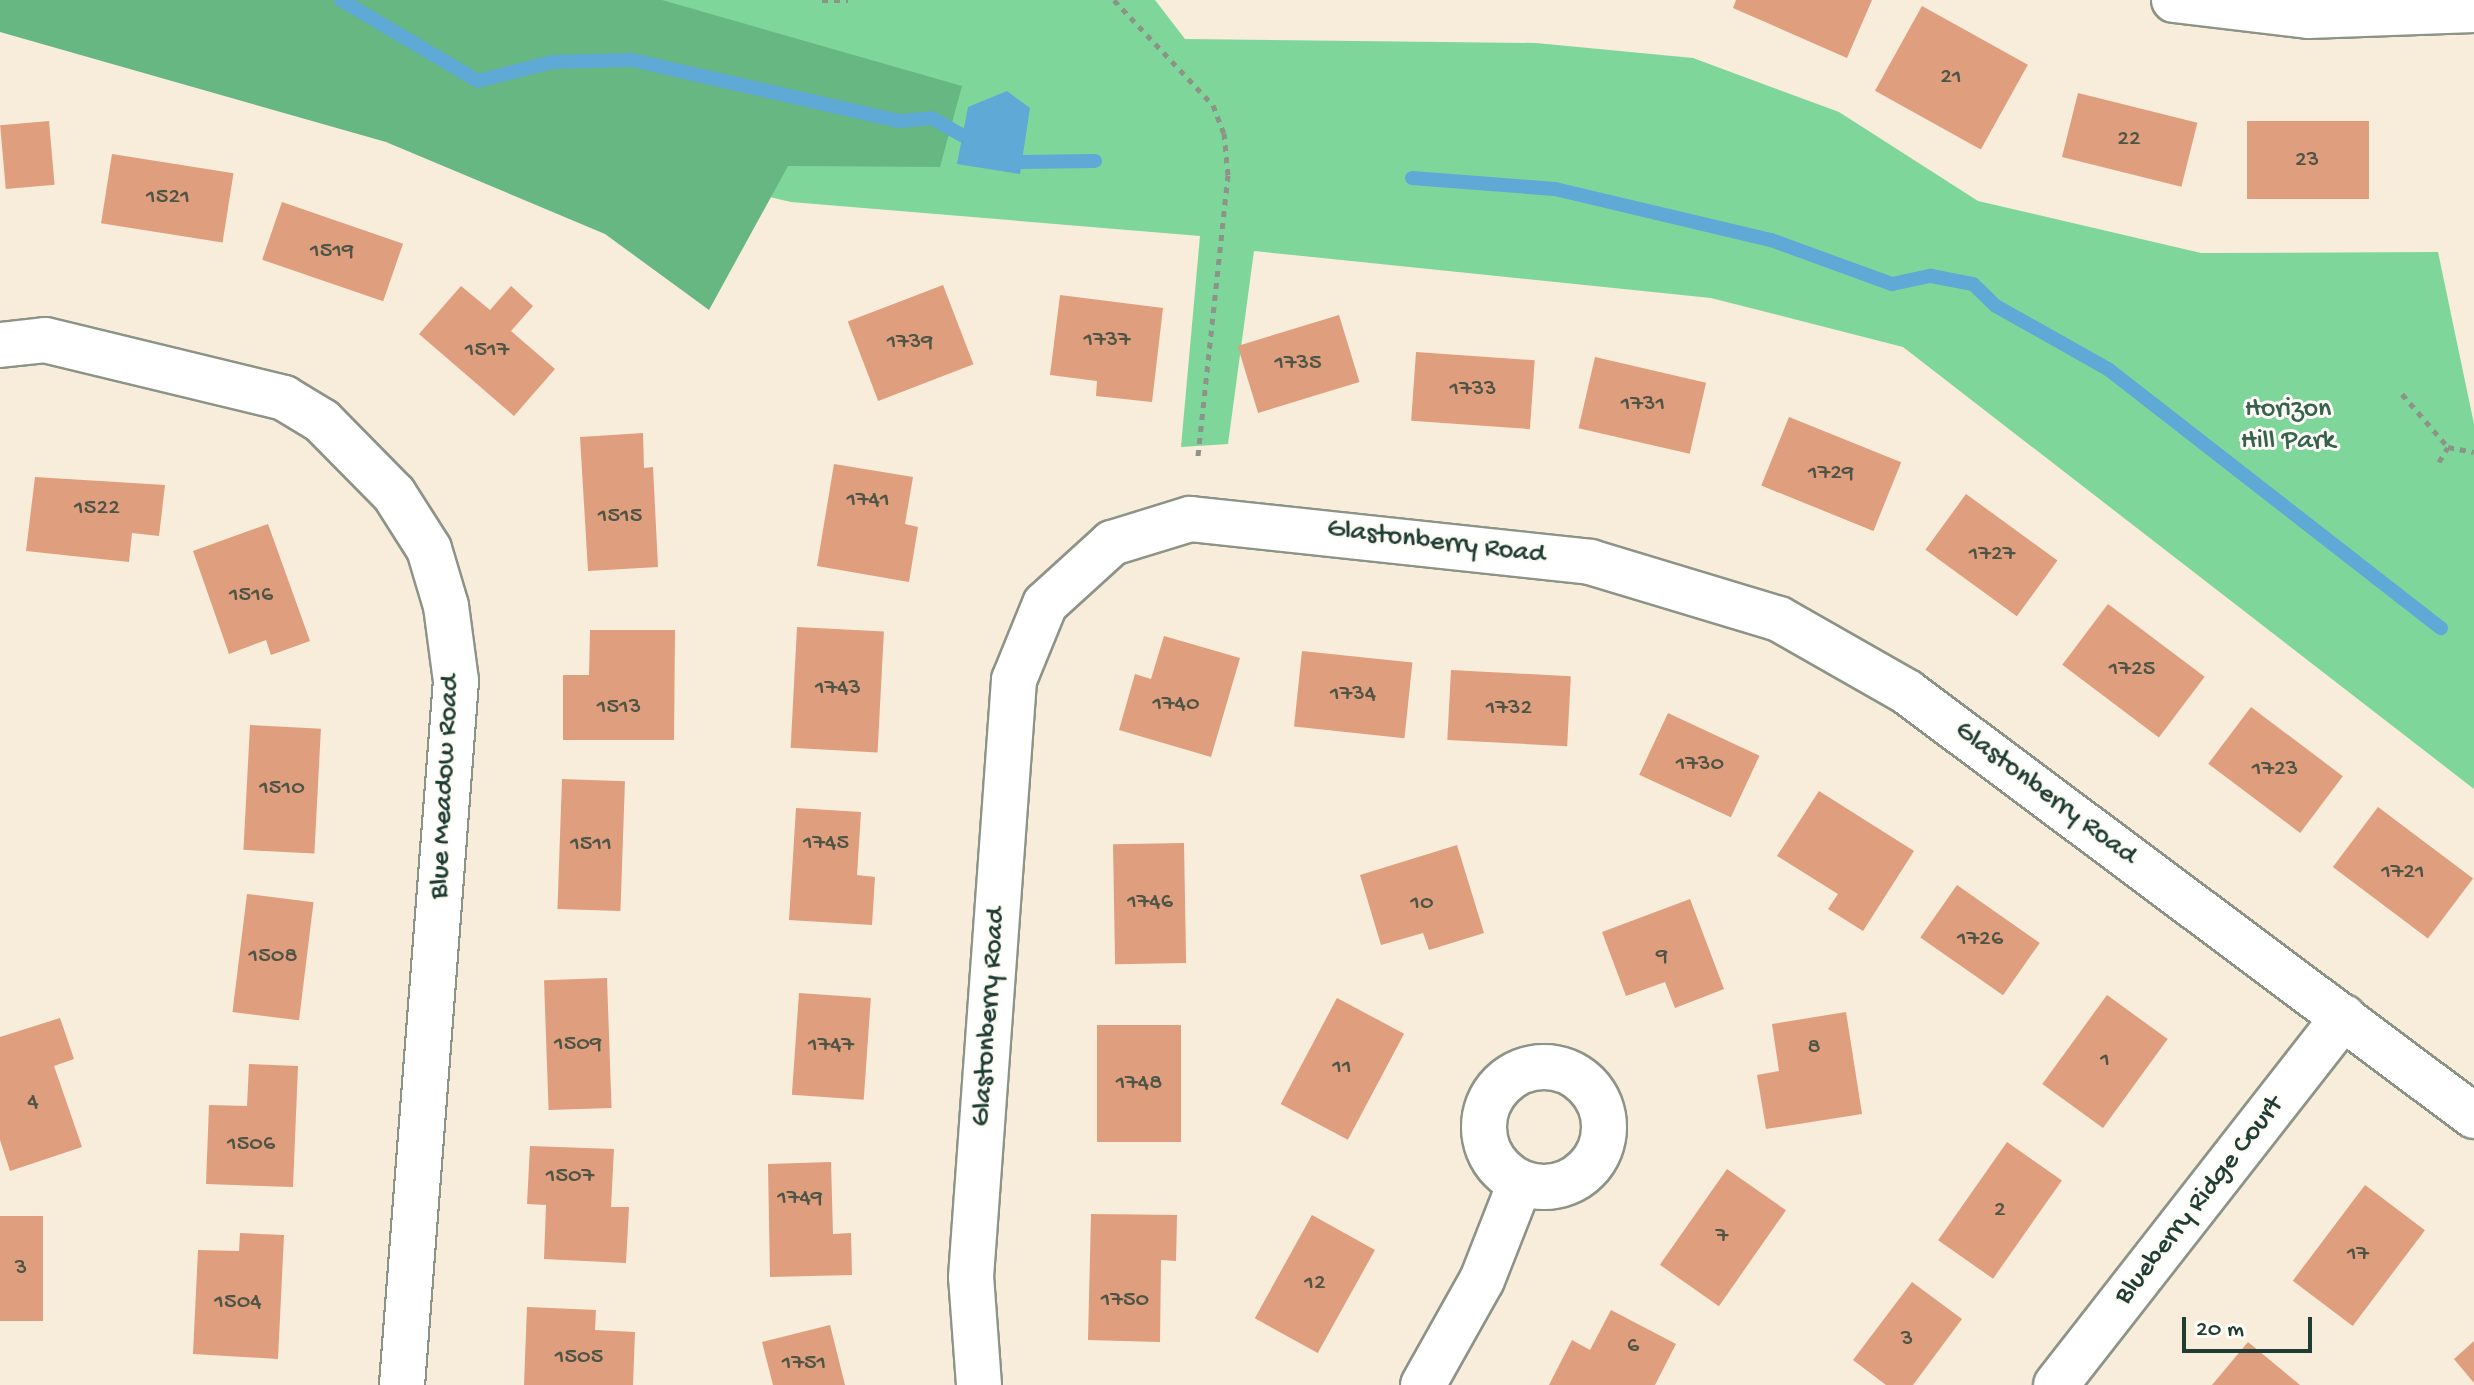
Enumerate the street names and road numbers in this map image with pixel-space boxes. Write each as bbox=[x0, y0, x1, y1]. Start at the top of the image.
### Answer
street label: Glastonberry Road bbox=[1325, 513, 1547, 573]
street label: Blue Meadow Road bbox=[423, 674, 469, 900]
street label: Glastonberry Road bbox=[1947, 715, 2143, 873]
street label: Glastonberry Road bbox=[966, 906, 1014, 1128]
street label: Blueberry Ridge Court bbox=[2108, 1090, 2292, 1312]

